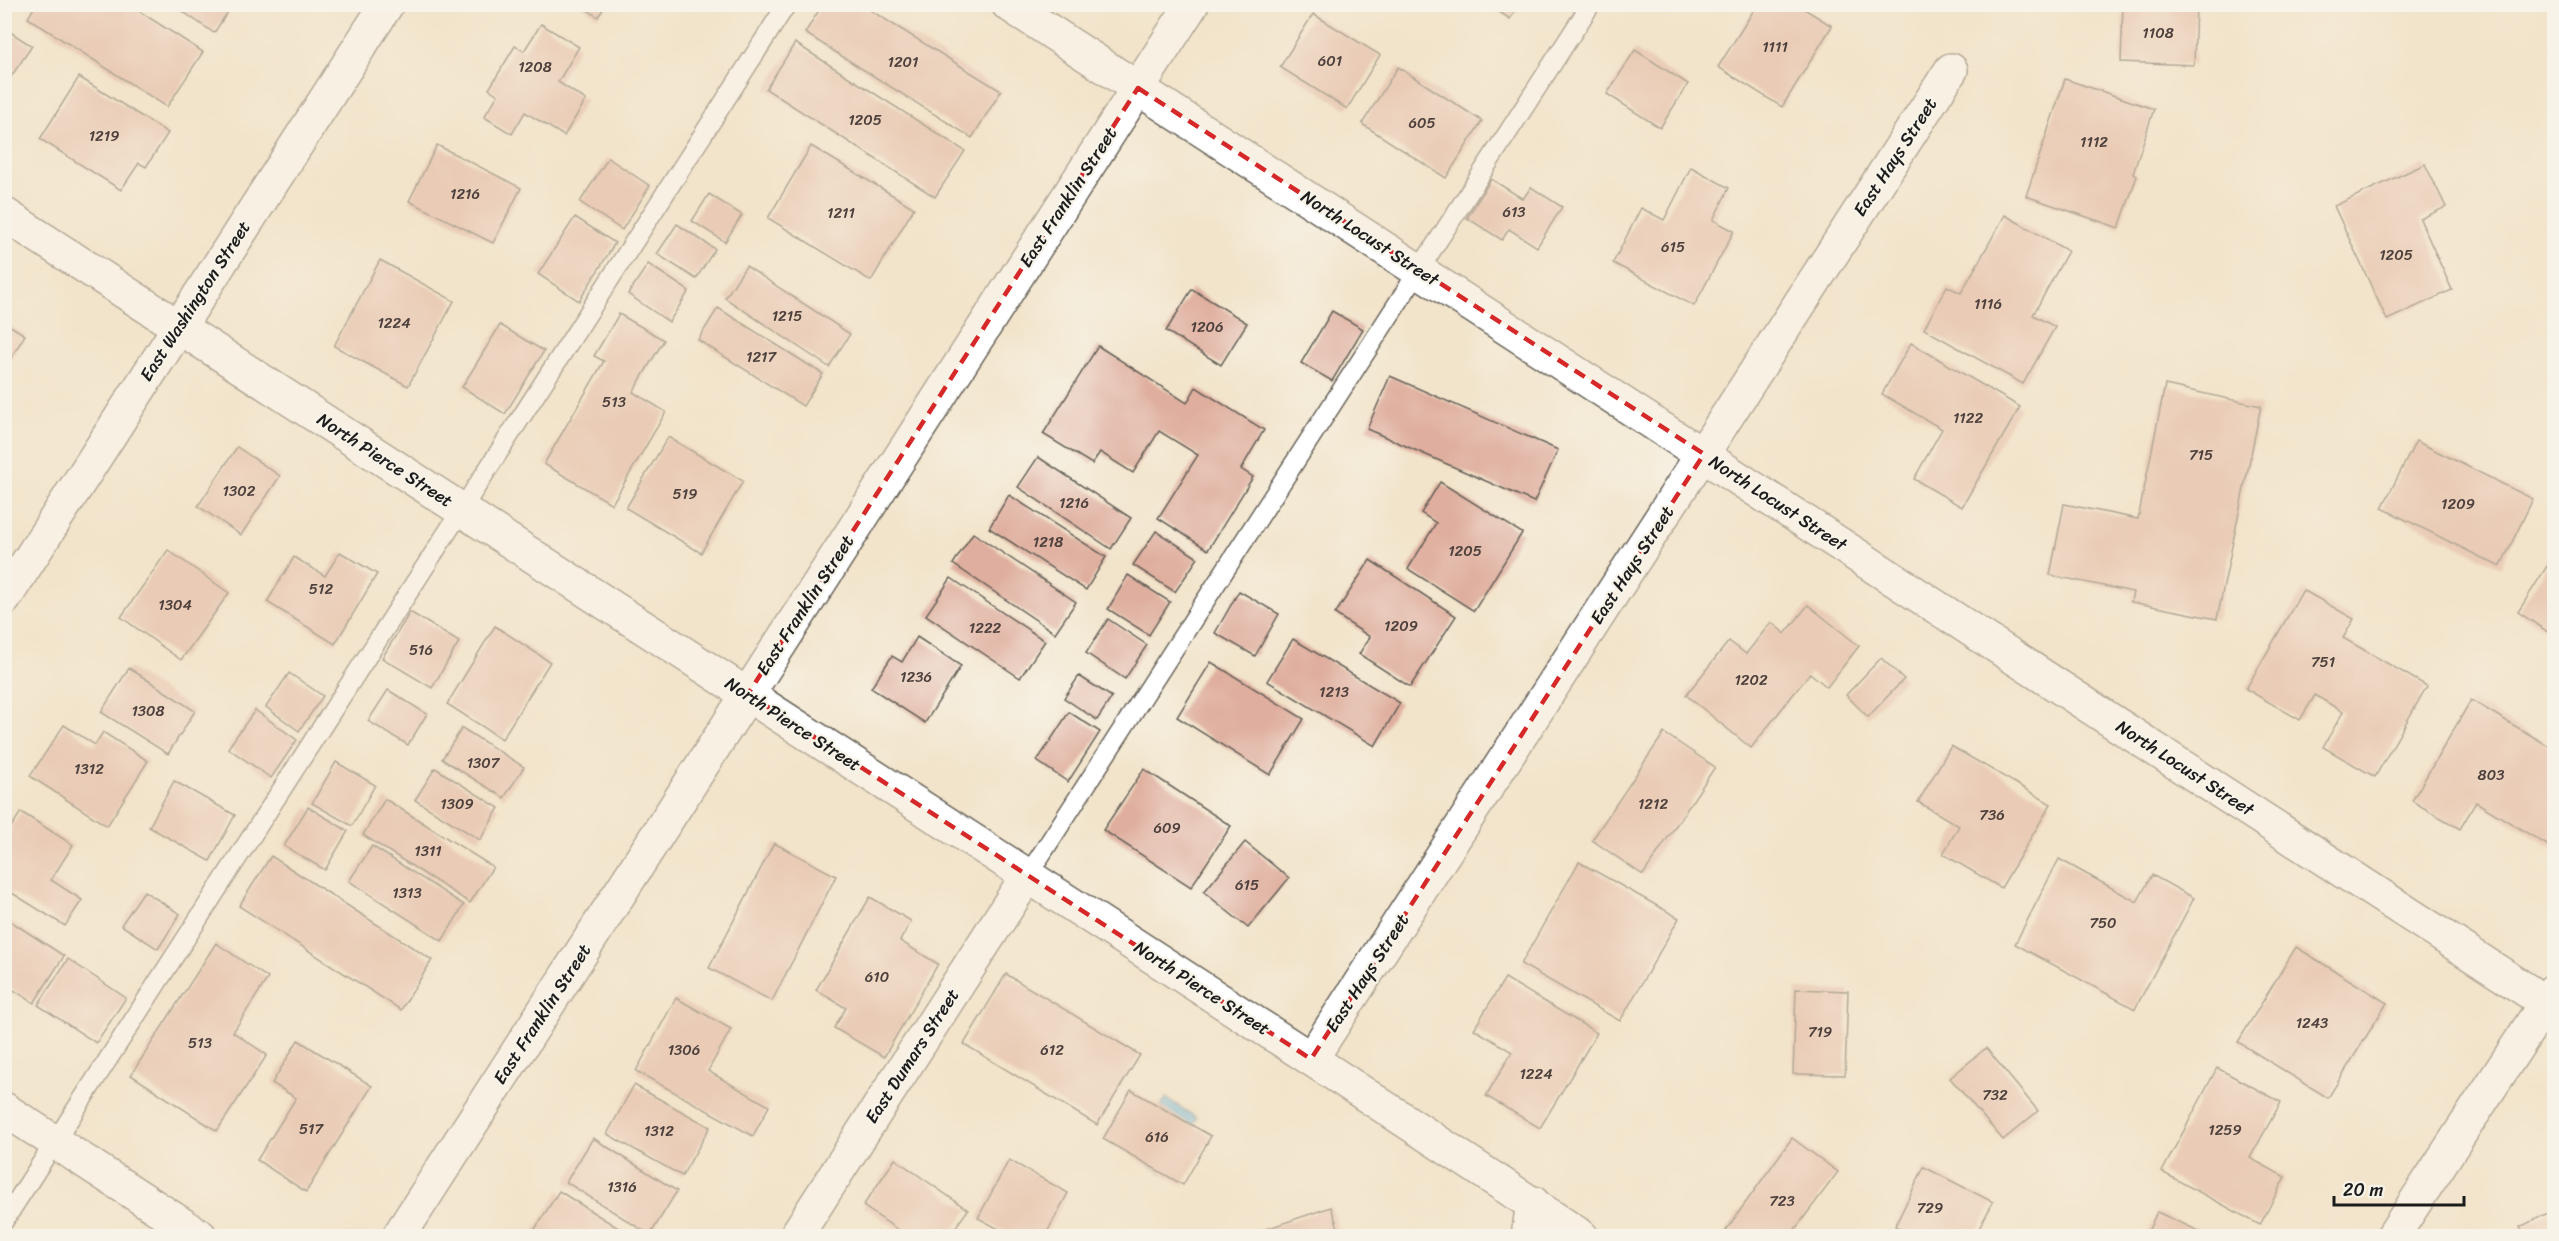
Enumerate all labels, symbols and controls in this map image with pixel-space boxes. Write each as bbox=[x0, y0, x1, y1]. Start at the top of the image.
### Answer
house number: 1108 bbox=[2142, 20, 2174, 46]
house number: 1111 bbox=[1762, 34, 1788, 60]
house number: 601 bbox=[1318, 48, 1342, 74]
house number: 1201 bbox=[887, 49, 919, 75]
house number: 1208 bbox=[518, 54, 552, 80]
street label: East Hays Street bbox=[1844, 91, 1946, 223]
house number: 1205 bbox=[848, 107, 882, 133]
house number: 605 bbox=[1408, 110, 1436, 136]
street label: East Franklin Street bbox=[1010, 120, 1126, 274]
house number: 1219 bbox=[89, 123, 119, 149]
house number: 1112 bbox=[2080, 129, 2108, 155]
house number: 1216 bbox=[450, 181, 480, 207]
street label: North Locust Street bbox=[1294, 181, 1446, 295]
house number: 613 bbox=[1502, 199, 1526, 225]
house number: 1211 bbox=[827, 200, 855, 226]
street label: East Washington Street bbox=[131, 214, 259, 388]
house number: 615 bbox=[1661, 234, 1685, 260]
house number: 1205 bbox=[2379, 242, 2413, 268]
house number: 1116 bbox=[1974, 291, 2002, 317]
house number: 1215 bbox=[772, 303, 802, 329]
house number: 1224 bbox=[377, 310, 411, 336]
house number: 1206 bbox=[1190, 314, 1224, 340]
house number: 1217 bbox=[746, 344, 777, 370]
house number: 513 bbox=[602, 389, 626, 415]
street label: North Pierce Street bbox=[310, 404, 460, 516]
house number: 1122 bbox=[1953, 405, 1983, 431]
house number: 715 bbox=[2189, 442, 2213, 468]
street label: North Locust Street bbox=[1702, 446, 1854, 560]
house number: 1302 bbox=[223, 478, 256, 504]
house number: 519 bbox=[673, 481, 697, 507]
house number: 1216 bbox=[1059, 490, 1089, 516]
house number: 1209 bbox=[2441, 491, 2475, 517]
street label: East Hays Street bbox=[1581, 499, 1683, 631]
street label: East Franklin Street bbox=[747, 528, 863, 682]
house number: 1218 bbox=[1033, 529, 1063, 555]
house number: 1205 bbox=[1448, 538, 1482, 564]
house number: 512 bbox=[309, 576, 333, 602]
house number: 1304 bbox=[158, 592, 192, 618]
house number: 1209 bbox=[1384, 613, 1418, 639]
house number: 1222 bbox=[969, 615, 1002, 641]
house number: 516 bbox=[409, 637, 433, 663]
house number: 751 bbox=[2311, 649, 2335, 675]
house number: 1236 bbox=[900, 664, 932, 690]
house number: 1202 bbox=[1734, 667, 1768, 693]
street label: North Pierce Street bbox=[718, 668, 868, 780]
house number: 1213 bbox=[1319, 679, 1349, 705]
house number: 1308 bbox=[131, 698, 165, 724]
street label: North Locust Street bbox=[2109, 711, 2261, 825]
house number: 1307 bbox=[467, 750, 501, 776]
house number: 1312 bbox=[74, 756, 104, 782]
house number: 803 bbox=[2478, 762, 2504, 788]
house number: 1309 bbox=[440, 791, 474, 817]
house number: 1212 bbox=[1638, 791, 1668, 817]
house number: 736 bbox=[1979, 802, 2005, 828]
house number: 609 bbox=[1153, 815, 1181, 841]
house number: 1311 bbox=[414, 838, 442, 864]
house number: 615 bbox=[1235, 872, 1259, 898]
house number: 1313 bbox=[392, 880, 422, 906]
street label: East Hays Street bbox=[1316, 907, 1418, 1039]
house number: 750 bbox=[2089, 910, 2117, 936]
street label: North Pierce Street bbox=[1127, 932, 1277, 1044]
street label: East Franklin Street bbox=[484, 937, 600, 1091]
house number: 610 bbox=[865, 964, 889, 990]
street label: East Dumars Street bbox=[856, 982, 968, 1130]
house number: 1243 bbox=[2296, 1010, 2328, 1036]
house number: 719 bbox=[1808, 1019, 1832, 1045]
house number: 513 bbox=[188, 1030, 212, 1056]
house number: 1306 bbox=[668, 1037, 700, 1063]
house number: 612 bbox=[1040, 1037, 1064, 1063]
house number: 1224 bbox=[1519, 1061, 1553, 1087]
house number: 732 bbox=[1982, 1082, 2008, 1108]
house number: 517 bbox=[299, 1116, 325, 1142]
house number: 1259 bbox=[2208, 1117, 2242, 1143]
house number: 1312 bbox=[644, 1118, 674, 1144]
house number: 616 bbox=[1145, 1124, 1169, 1150]
scale bar bbox=[2334, 1169, 2464, 1207]
house number: 1316 bbox=[607, 1174, 637, 1200]
text: 20 m bbox=[2343, 1174, 2383, 1206]
house number: 723 bbox=[1769, 1188, 1795, 1214]
house number: 729 bbox=[1917, 1195, 1943, 1221]

